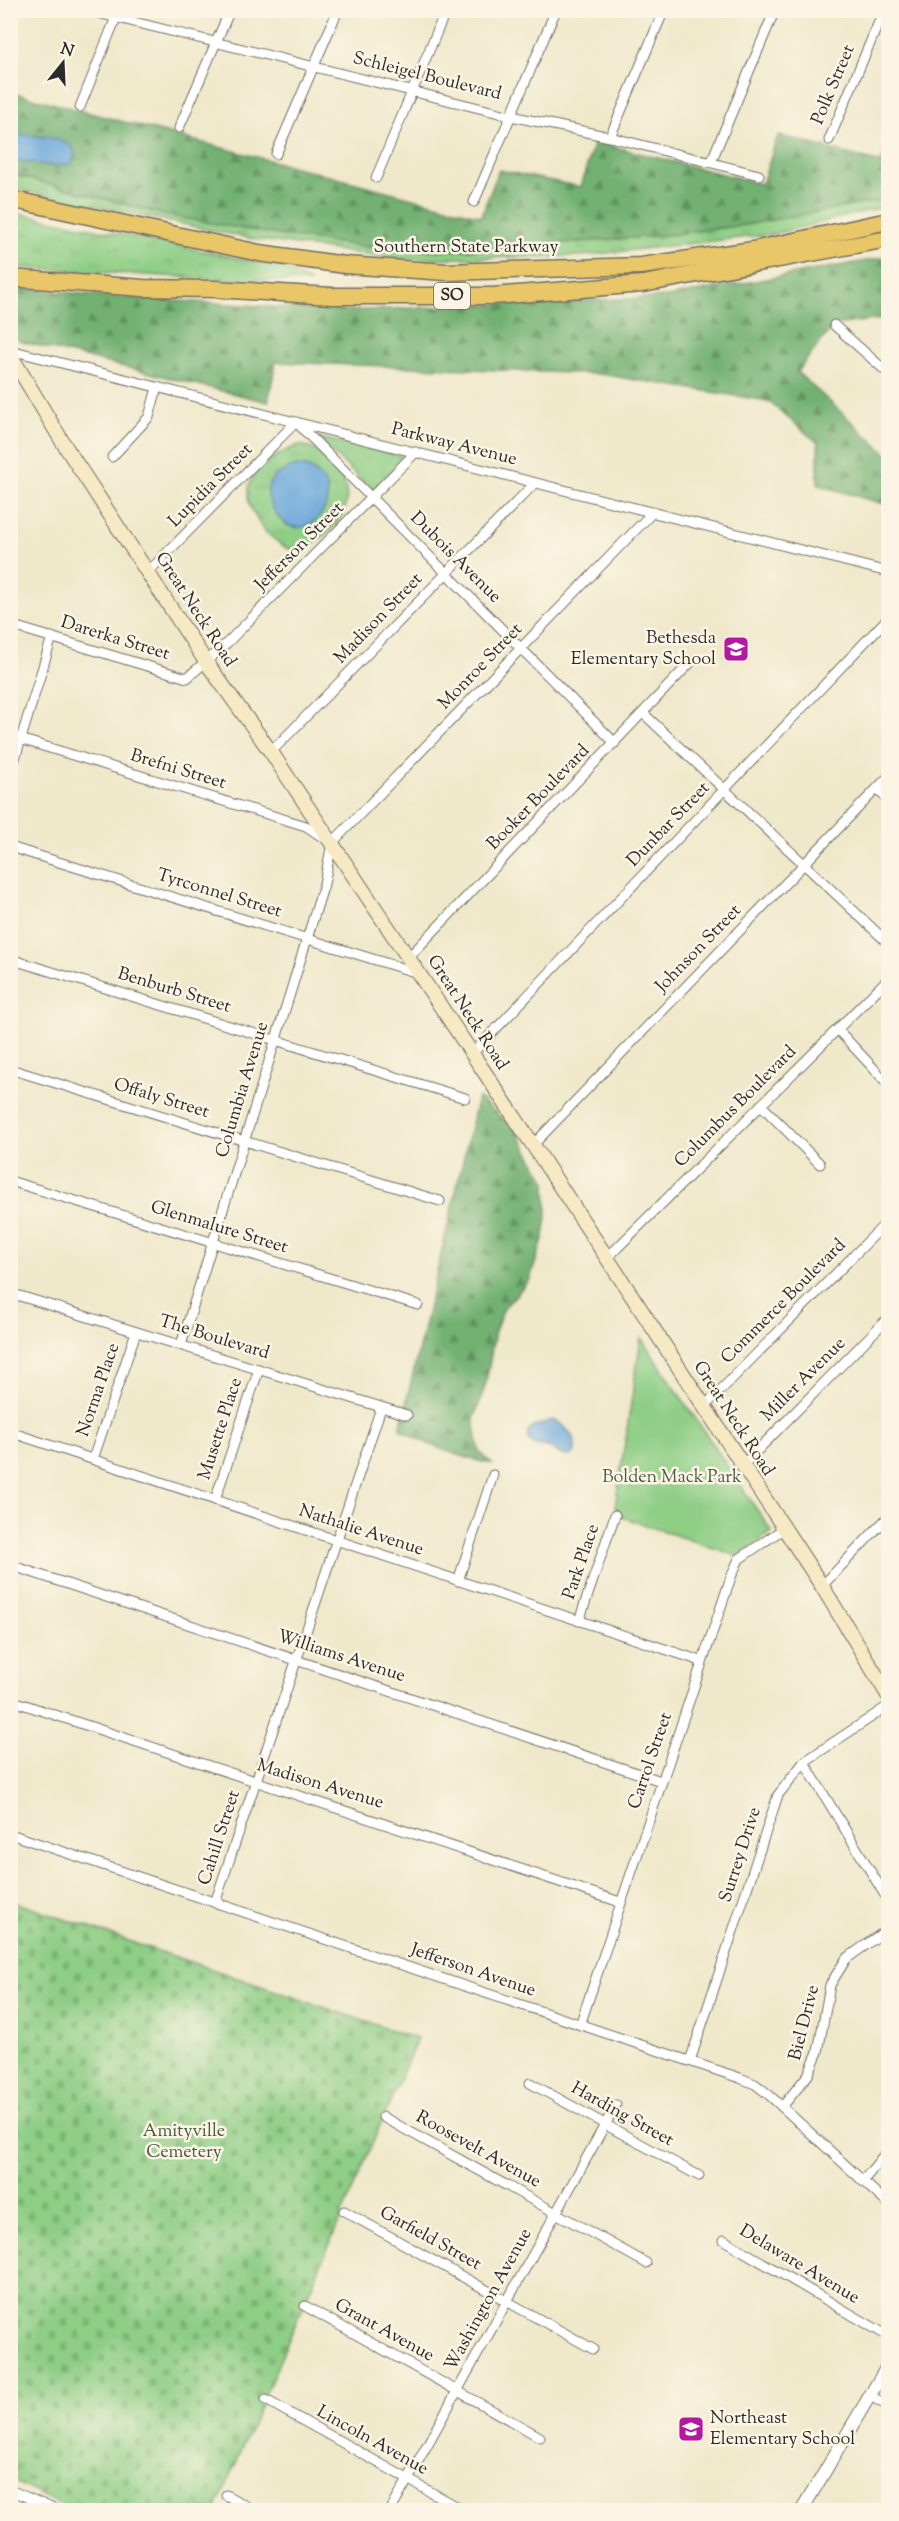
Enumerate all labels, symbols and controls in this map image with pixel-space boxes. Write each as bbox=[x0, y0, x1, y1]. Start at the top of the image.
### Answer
north arrow bbox=[33, 33, 93, 93]
text: N bbox=[57, 38, 77, 64]
street label: Polk Street bbox=[806, 41, 862, 129]
street label: Schleigel Boulevard bbox=[350, 46, 504, 108]
street label: Southern State Parkway bbox=[373, 235, 559, 261]
road number: SO bbox=[434, 283, 470, 309]
street label: Parkway Avenue bbox=[388, 417, 520, 473]
street label: Lupidia Street bbox=[163, 438, 259, 534]
street label: Jefferson Street bbox=[249, 496, 351, 598]
street label: Dubois Avenue bbox=[403, 506, 507, 610]
street label: Great Neck Road bbox=[148, 547, 242, 673]
street label: Madison Street bbox=[329, 568, 429, 670]
street label: Darerka Street bbox=[57, 610, 173, 668]
street label: Monroe Street bbox=[433, 618, 529, 716]
place label: Bethesda Elementary School bbox=[571, 626, 716, 673]
school or university icon: Bethesda Elementary School bbox=[721, 634, 751, 664]
street label: Booker Boulevard bbox=[482, 739, 596, 857]
street label: Brefni Street bbox=[127, 743, 229, 797]
street label: Dunbar Street bbox=[621, 776, 717, 874]
street label: Tyrconnel Street bbox=[153, 863, 285, 925]
street label: Johnson Street bbox=[649, 899, 748, 1000]
street label: Great Neck Road bbox=[420, 950, 514, 1076]
street label: Benburb Street bbox=[114, 961, 234, 1021]
street label: Columbia Avenue bbox=[210, 1019, 276, 1161]
street label: Columbus Boulevard bbox=[669, 1040, 803, 1174]
street label: Offaly Street bbox=[110, 1072, 212, 1126]
street label: Glenmalure Street bbox=[147, 1195, 291, 1261]
street label: Commerce Boulevard bbox=[715, 1233, 853, 1371]
street label: The Boulevard bbox=[156, 1309, 272, 1367]
street label: Miller Avenue bbox=[756, 1332, 852, 1428]
street label: Norma Place bbox=[71, 1340, 127, 1440]
street label: Great Neck Road bbox=[686, 1356, 780, 1482]
street label: Musette Place bbox=[192, 1374, 250, 1484]
park label: Bolden Mack Park bbox=[602, 1465, 742, 1491]
street label: Nathalie Avenue bbox=[295, 1499, 427, 1563]
street label: Park Place bbox=[557, 1521, 607, 1603]
street label: Williams Avenue bbox=[274, 1624, 408, 1690]
street label: Carrol Street bbox=[622, 1709, 680, 1813]
street label: Madison Avenue bbox=[253, 1753, 387, 1817]
street label: Cahill Street bbox=[192, 1787, 248, 1889]
street label: Surrey Drive bbox=[713, 1804, 769, 1906]
street label: Jefferson Avenue bbox=[406, 1937, 539, 2005]
street label: Biel Drive bbox=[783, 1983, 827, 2063]
street label: Harding Street bbox=[566, 2076, 678, 2154]
street label: Roosevelt Avenue bbox=[411, 2105, 545, 2195]
park label: Amityville Cemetery bbox=[143, 2119, 225, 2166]
street label: Garfield Street bbox=[374, 2200, 486, 2278]
street label: Delaware Avenue bbox=[734, 2219, 864, 2311]
street label: Washington Avenue bbox=[439, 2224, 539, 2376]
street label: Grant Avenue bbox=[329, 2293, 439, 2369]
street label: Lincoln Avenue bbox=[311, 2400, 433, 2482]
place label: Northeast Elementary School bbox=[710, 2406, 855, 2453]
school or university icon: Northeast Elementary School bbox=[676, 2414, 706, 2444]

